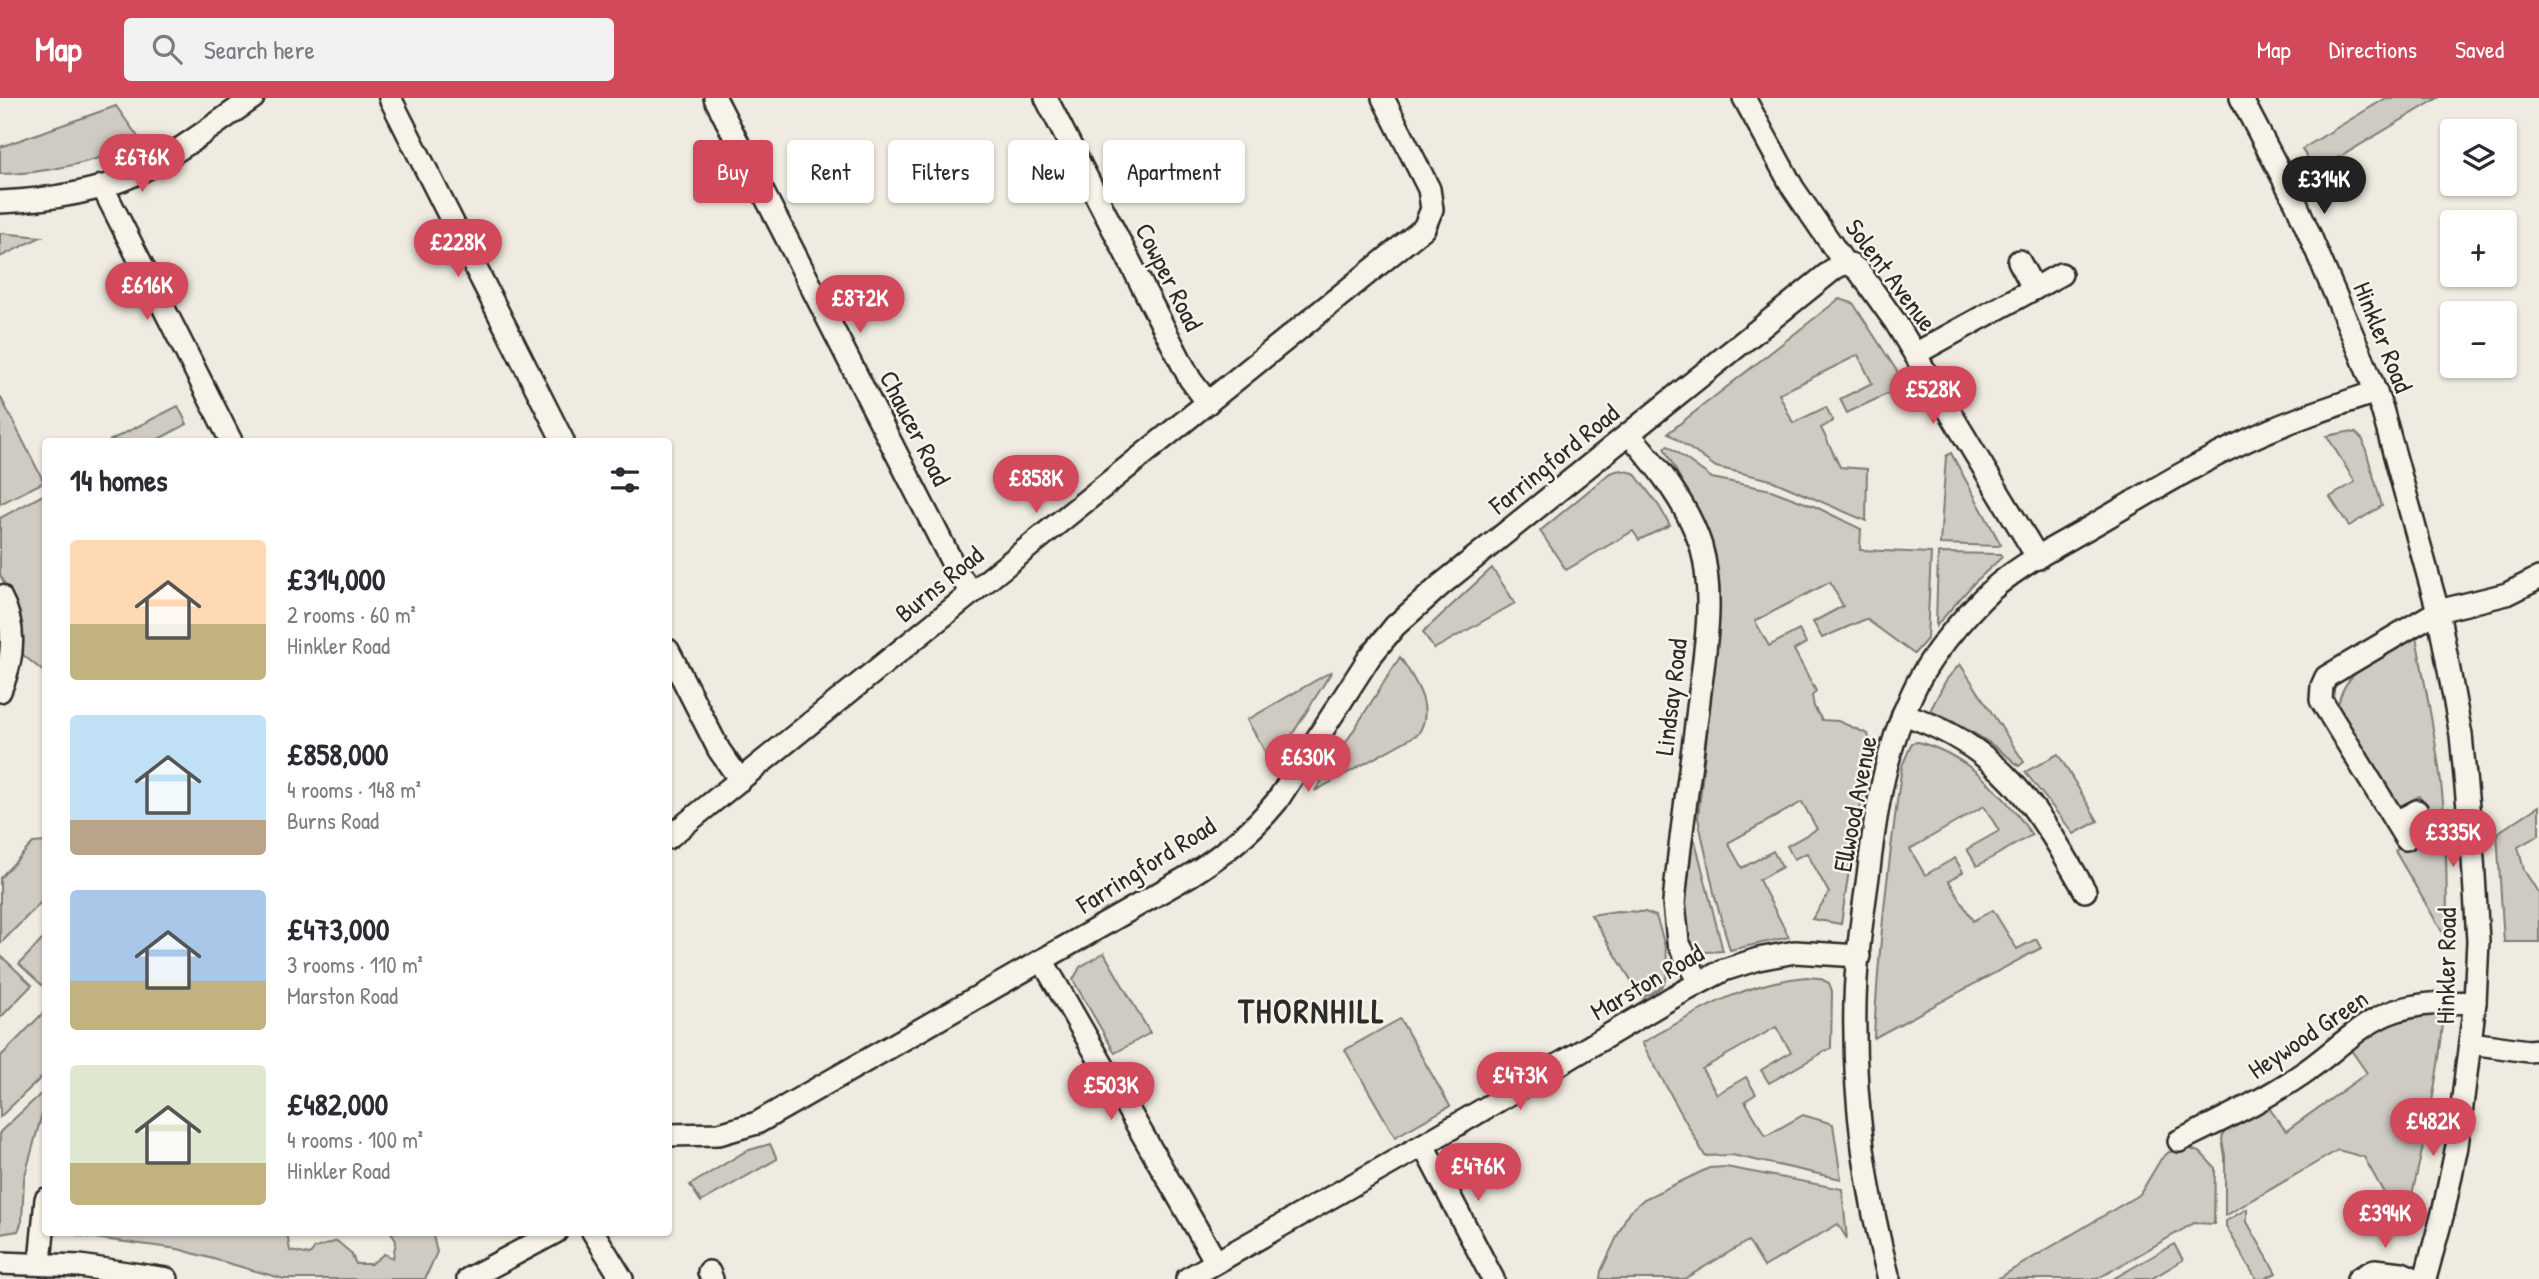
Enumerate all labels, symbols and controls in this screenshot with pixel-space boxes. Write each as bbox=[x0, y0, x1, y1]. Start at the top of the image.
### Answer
search box bbox=[124, 18, 614, 81]
text: Map bbox=[35, 27, 82, 71]
icon: search bbox=[148, 30, 186, 68]
text: Search here bbox=[204, 32, 315, 67]
text: Map bbox=[2257, 33, 2291, 65]
text: Directions bbox=[2329, 33, 2417, 65]
text: Saved bbox=[2455, 33, 2504, 65]
map controls bbox=[2440, 119, 2517, 378]
button: layers bbox=[2440, 119, 2517, 196]
pin: £676K bbox=[93, 134, 191, 194]
chip: Buy bbox=[693, 140, 773, 203]
chip: Rent bbox=[787, 140, 874, 203]
chip: Filters bbox=[888, 140, 994, 203]
chip: New bbox=[1008, 140, 1089, 203]
chip: Apartment bbox=[1103, 140, 1245, 203]
text: £676K bbox=[115, 141, 169, 172]
pin: £314K bbox=[2275, 156, 2373, 216]
text: £314K bbox=[2298, 163, 2350, 194]
button: + bbox=[2440, 210, 2517, 287]
street label: Solent Avenue bbox=[1838, 211, 1945, 338]
street label: Cowper Road bbox=[1127, 217, 1212, 337]
pin: £228K bbox=[409, 220, 507, 279]
text: £228K bbox=[430, 226, 486, 257]
pin: £616K bbox=[98, 262, 196, 322]
text: £616K bbox=[121, 269, 173, 300]
pin: £872K bbox=[811, 275, 909, 335]
street label: Hinkler Road bbox=[2345, 276, 2421, 397]
text: £872K bbox=[832, 282, 888, 313]
button: − bbox=[2440, 301, 2517, 378]
street label: Chaucer Road bbox=[872, 364, 959, 491]
pin: £528K bbox=[1884, 366, 1982, 426]
text: £528K bbox=[1905, 373, 1961, 404]
street label: Farringford Road bbox=[1481, 395, 1626, 522]
pin: £858K bbox=[987, 456, 1085, 515]
text: 14 homes bbox=[70, 460, 168, 500]
icon: filters bbox=[606, 461, 644, 499]
text: £858K bbox=[1009, 462, 1063, 493]
street label: Burns Road bbox=[887, 537, 990, 630]
text: £314,000 bbox=[287, 559, 385, 599]
icon: home bbox=[126, 568, 210, 652]
text: 2 rooms · 60 m² bbox=[287, 599, 416, 630]
text: Hinkler Road bbox=[287, 630, 390, 661]
street label: Lindsay Road bbox=[1646, 637, 1695, 757]
street label: Ellwood Avenue bbox=[1824, 733, 1885, 875]
text: £858,000 bbox=[287, 734, 389, 774]
pin: £630K bbox=[1259, 734, 1357, 794]
text: £630K bbox=[1281, 741, 1335, 772]
icon: home bbox=[126, 743, 210, 827]
text: 4 rooms · 148 m² bbox=[287, 774, 421, 805]
text: Burns Road bbox=[287, 805, 379, 836]
street label: Farringford Road bbox=[1069, 808, 1222, 922]
pin: £335K bbox=[2404, 810, 2502, 869]
text: £335K bbox=[2425, 816, 2481, 847]
street label: Hinkler Road bbox=[2427, 907, 2464, 1024]
text: £473,000 bbox=[287, 909, 389, 949]
icon: home bbox=[126, 918, 210, 1002]
street label: Marston Road bbox=[1584, 935, 1710, 1028]
text: 3 rooms · 110 m² bbox=[287, 949, 423, 980]
text: Marston Road bbox=[287, 980, 398, 1011]
street label: Heywood Green bbox=[2241, 981, 2375, 1087]
district label: THORNHILL bbox=[1237, 989, 1386, 1033]
pin: £473K bbox=[1471, 1052, 1569, 1112]
text: £473K bbox=[1493, 1059, 1548, 1090]
pin: £503K bbox=[1062, 1062, 1160, 1122]
text: £503K bbox=[1083, 1069, 1139, 1100]
text: £482,000 bbox=[287, 1084, 388, 1124]
icon: home bbox=[126, 1093, 210, 1177]
pin: £482K bbox=[2384, 1098, 2482, 1158]
text: £482K bbox=[2406, 1105, 2460, 1136]
text: 4 rooms · 100 m² bbox=[287, 1124, 423, 1155]
pin: £476K bbox=[1429, 1144, 1527, 1203]
text: £476K bbox=[1451, 1150, 1505, 1181]
text: Hinkler Road bbox=[287, 1155, 390, 1186]
pin: £394K bbox=[2336, 1190, 2434, 1250]
text: £394K bbox=[2359, 1197, 2411, 1228]

